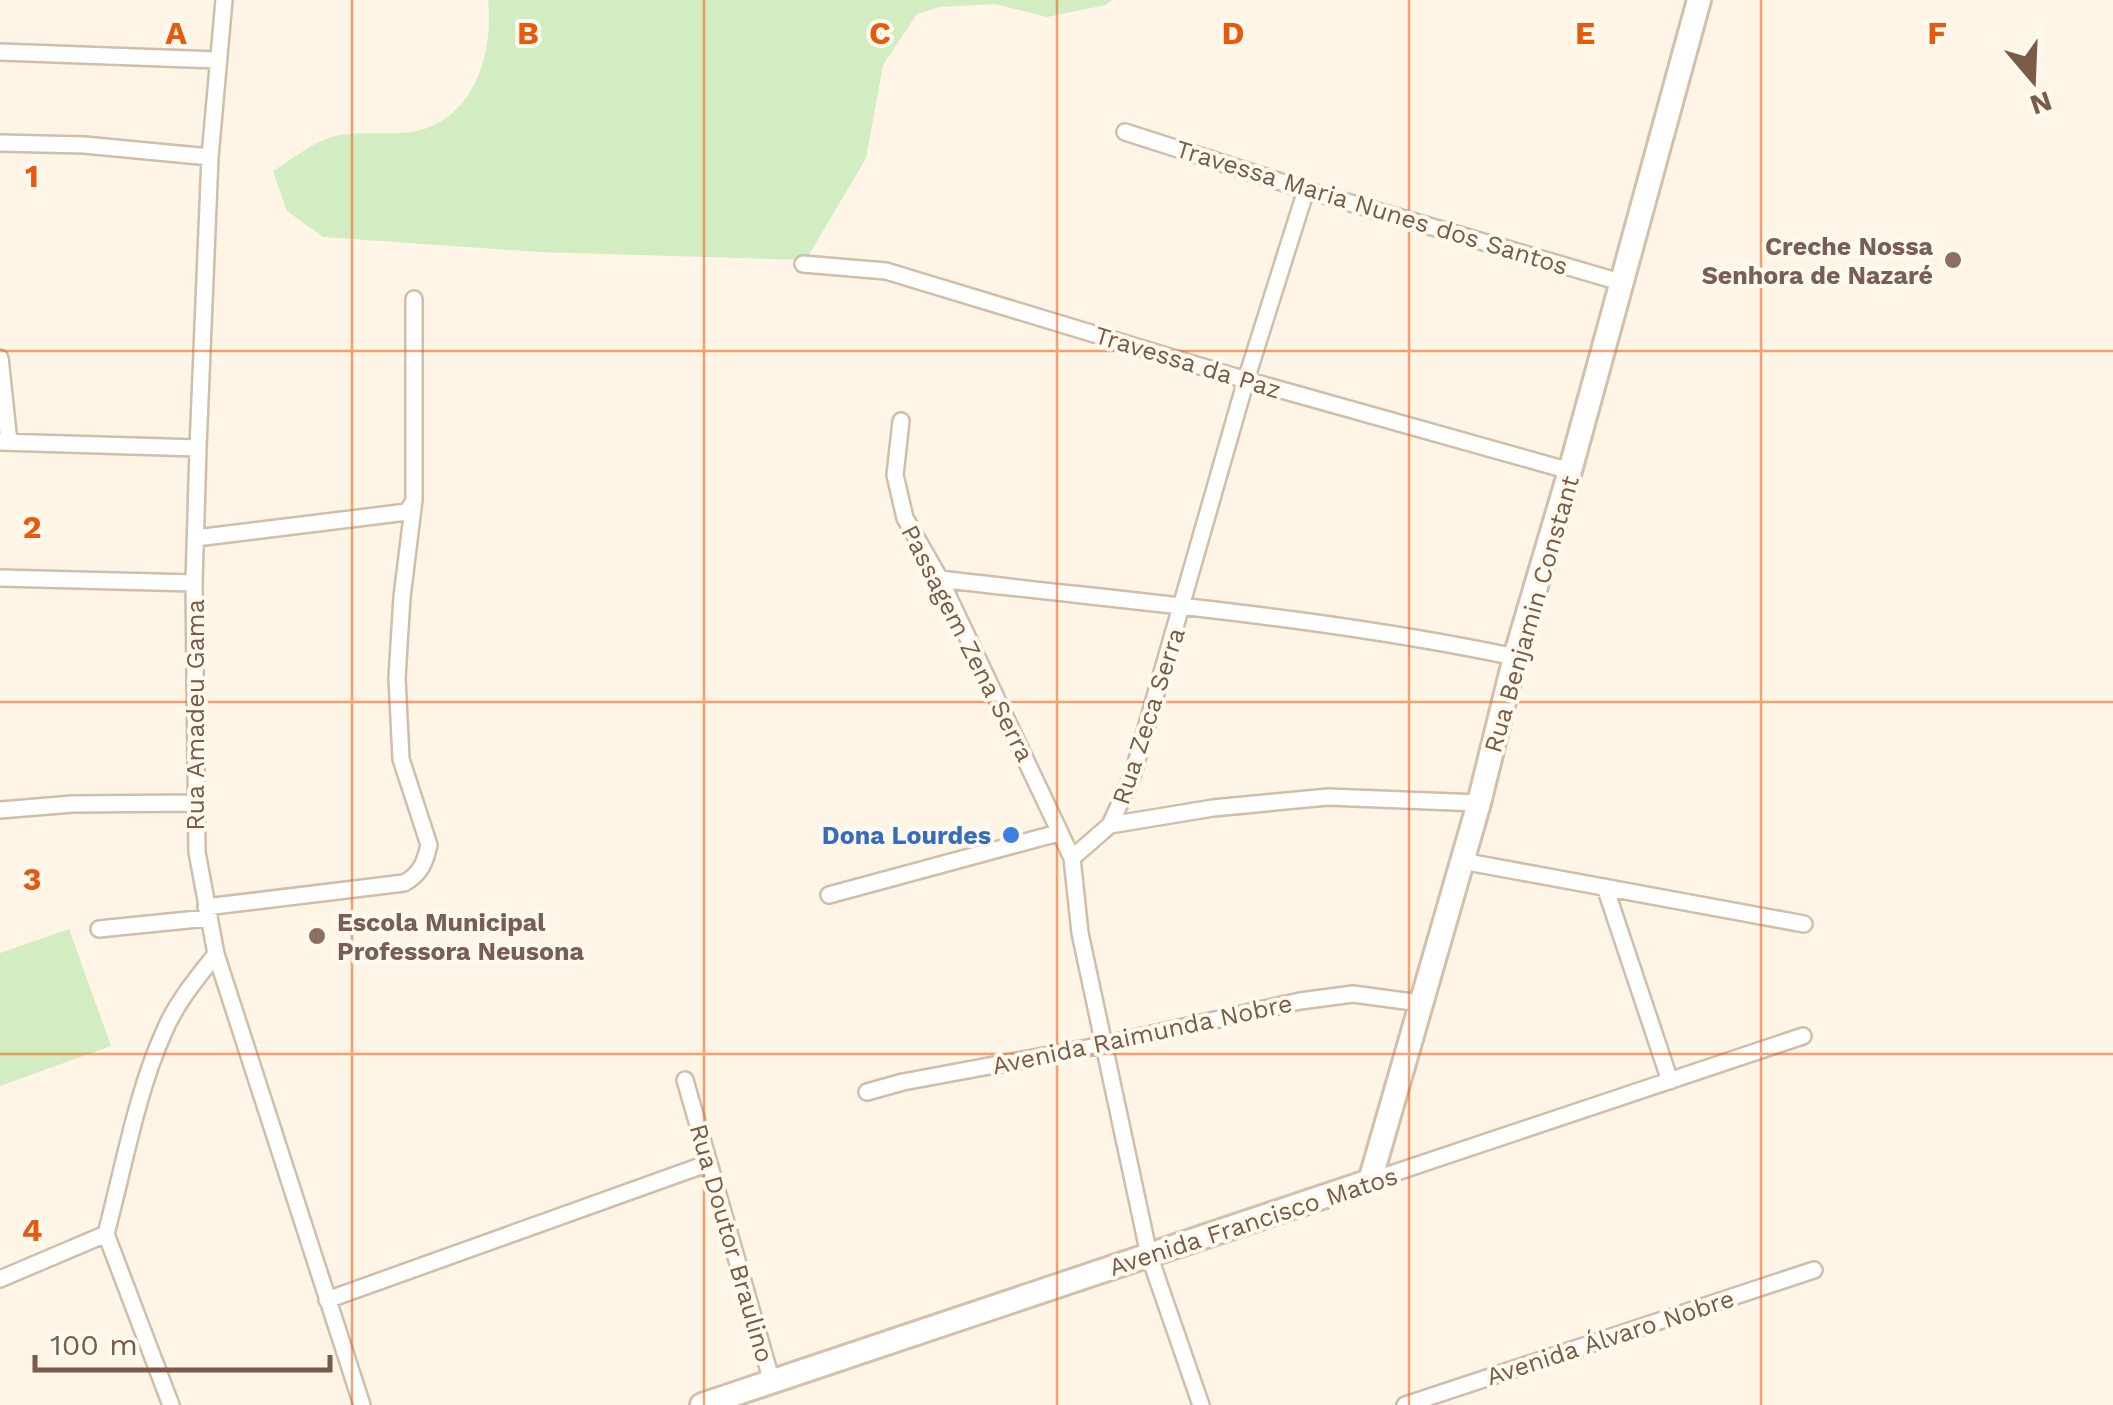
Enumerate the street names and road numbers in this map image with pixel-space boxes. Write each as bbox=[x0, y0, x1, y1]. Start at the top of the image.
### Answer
street label: Travessa Maria Nunes dos Santos bbox=[1172, 134, 1571, 281]
street label: Travessa da Paz bbox=[1091, 320, 1285, 405]
street label: Rua Benjamin Constant bbox=[1478, 472, 1585, 756]
street label: Passagem Zena Serra bbox=[895, 520, 1040, 766]
street label: Rua Amadeu Gama bbox=[181, 599, 210, 831]
street label: Rua Zeca Serra bbox=[1106, 624, 1191, 808]
street label: Avenida Raimunda Nobre bbox=[989, 988, 1295, 1080]
street label: Rua Doutor Braulino bbox=[684, 1121, 779, 1366]
street label: Avenida Francisco Matos bbox=[1105, 1161, 1401, 1282]
street label: Avenida Álvaro Nobre bbox=[1483, 1284, 1738, 1391]

